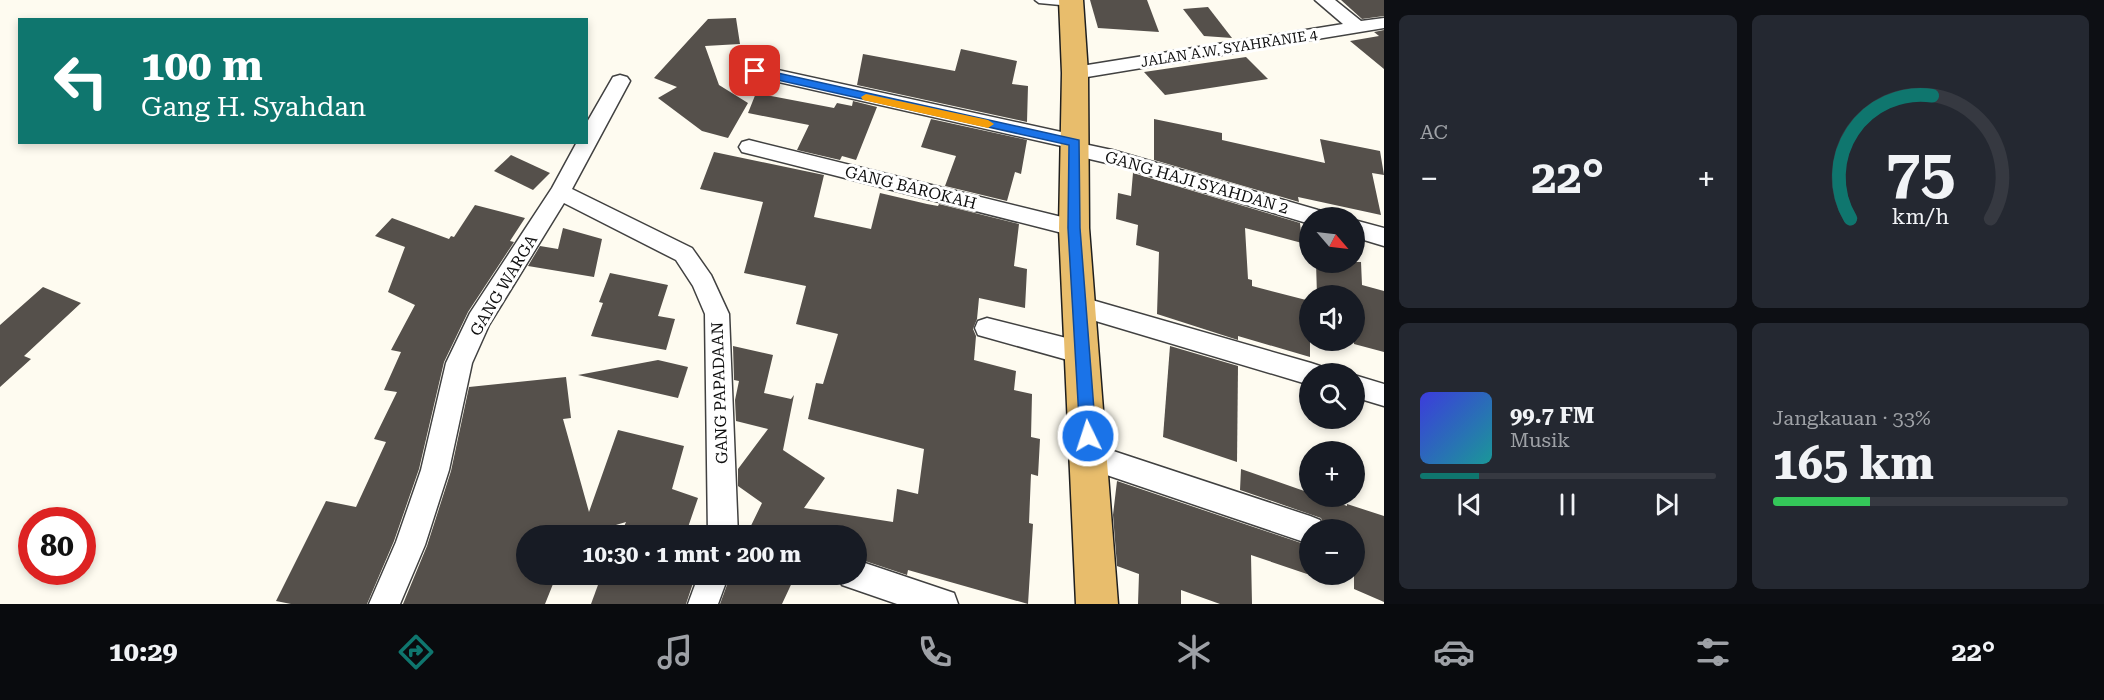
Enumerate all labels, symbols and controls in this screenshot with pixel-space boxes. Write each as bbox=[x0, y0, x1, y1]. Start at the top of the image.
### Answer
street label: JALAN A.W. SYAHRANIE 4 bbox=[1140, 26, 1319, 70]
text: 100 m bbox=[141, 41, 263, 90]
icon: left bbox=[42, 42, 120, 120]
pin bbox=[729, 45, 780, 96]
icon: arrive bbox=[738, 54, 771, 87]
text: Gang H. Syahdan bbox=[141, 91, 366, 123]
text: AC bbox=[1420, 120, 1448, 144]
text: 75 bbox=[1885, 135, 1955, 208]
street label: GANG HAJI SYAHDAN 2 bbox=[1103, 147, 1291, 218]
text: 22° bbox=[1531, 151, 1604, 204]
text: − bbox=[1420, 159, 1438, 198]
text: + bbox=[1697, 159, 1716, 198]
street label: GANG BAROKAH bbox=[843, 162, 979, 213]
text: km/h bbox=[1892, 204, 1949, 229]
north arrow bbox=[1299, 207, 1365, 273]
map controls bbox=[1299, 207, 1365, 585]
street label: GANG WARGA bbox=[466, 231, 541, 339]
button: sound bbox=[1299, 285, 1365, 351]
street label: GANG PAPADAAN bbox=[708, 321, 731, 464]
button: search bbox=[1299, 363, 1365, 429]
text: 99.7 FM bbox=[1510, 403, 1594, 428]
position arrow bbox=[1056, 404, 1120, 468]
text: Jangkauan · 33% bbox=[1773, 406, 1931, 430]
text: Musik bbox=[1510, 428, 1570, 452]
text: 165 km bbox=[1773, 437, 1934, 490]
button: + bbox=[1299, 441, 1365, 507]
icon: previous bbox=[1453, 488, 1486, 521]
icon: pause bbox=[1551, 488, 1584, 521]
icon: next bbox=[1650, 488, 1683, 521]
speed limit sign: 80 bbox=[18, 507, 96, 585]
button: − bbox=[1299, 519, 1365, 585]
text: 10:30 · 1 mnt · 200 m bbox=[582, 542, 801, 567]
icon: directions bbox=[395, 631, 437, 673]
icon: music bbox=[654, 631, 696, 673]
icon: phone bbox=[914, 631, 956, 673]
icon: climate bbox=[1173, 631, 1215, 673]
icon: car bbox=[1433, 631, 1475, 673]
icon: filters bbox=[1692, 631, 1734, 673]
text: 10:29 bbox=[109, 636, 178, 668]
text: 22° bbox=[1952, 636, 1995, 668]

